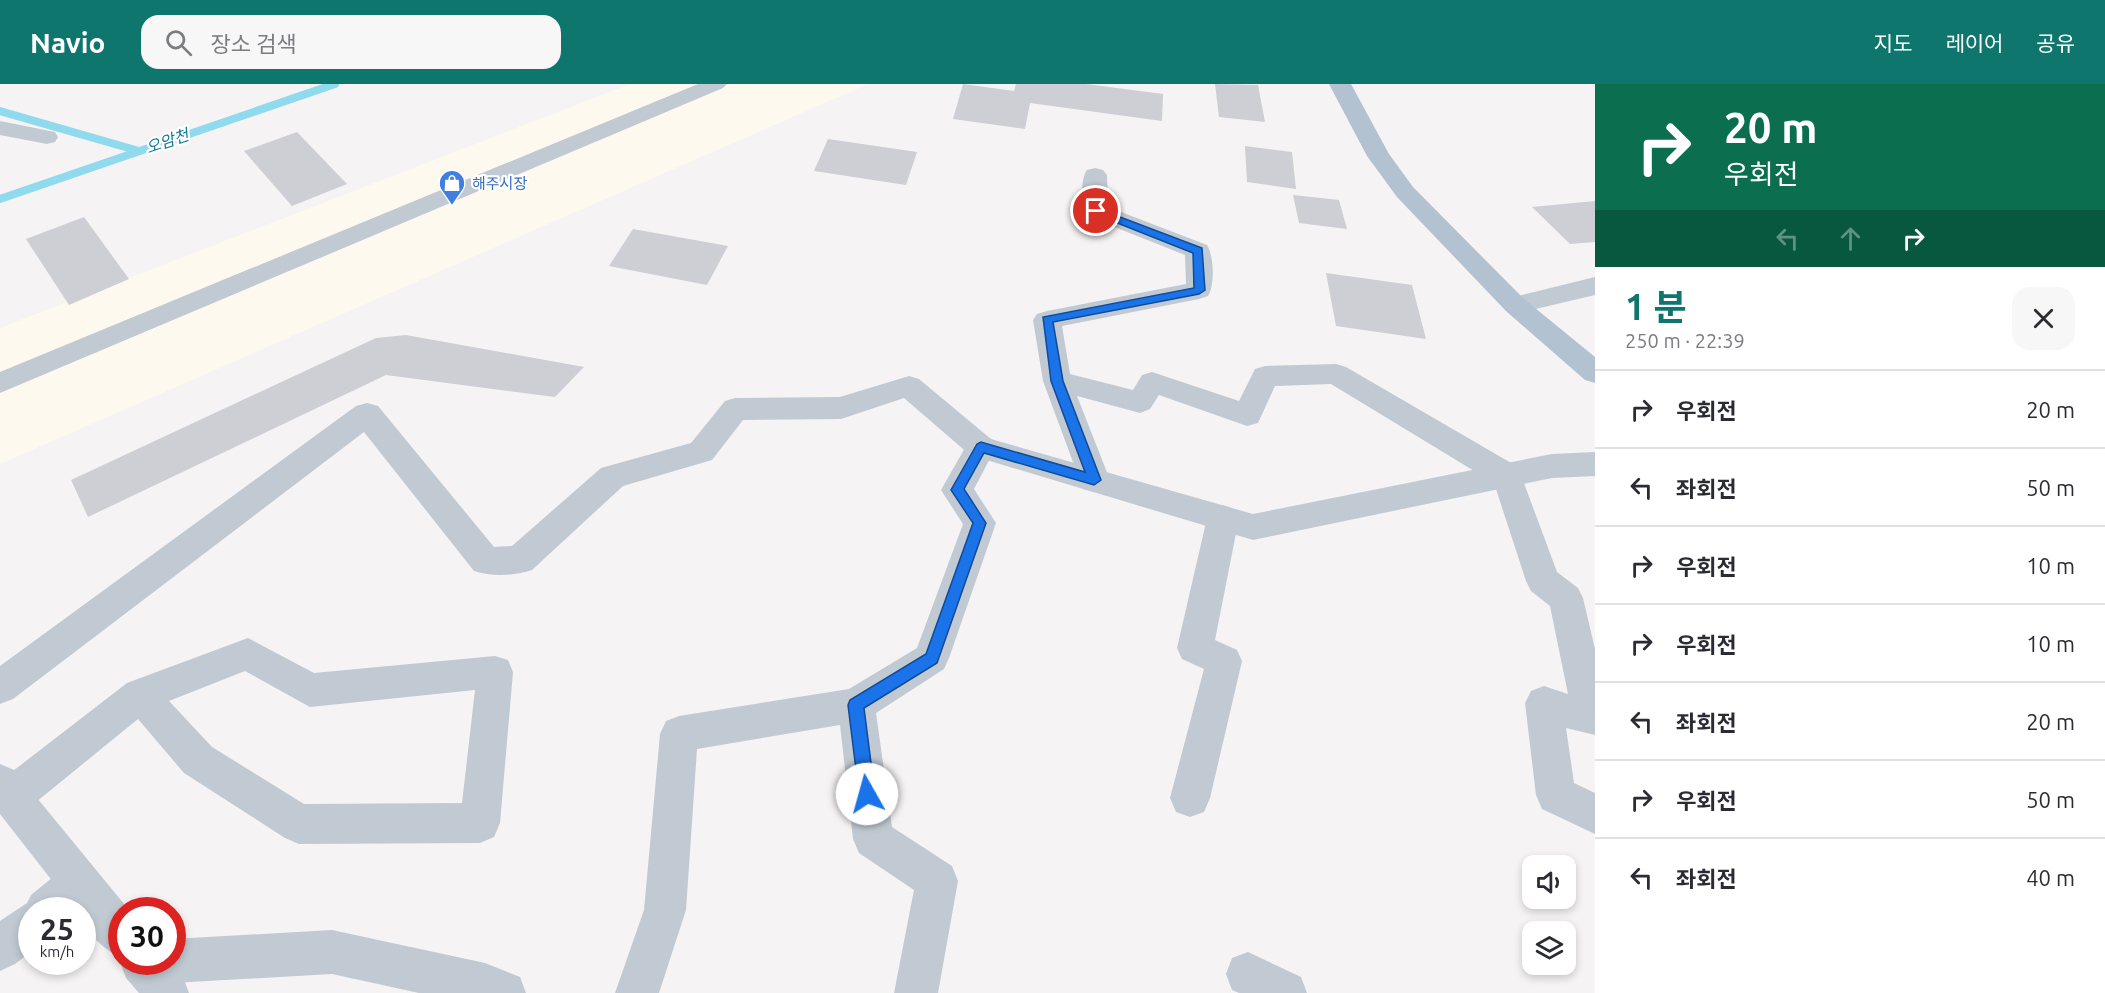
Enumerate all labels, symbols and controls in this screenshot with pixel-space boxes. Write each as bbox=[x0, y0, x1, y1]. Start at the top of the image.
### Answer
search box bbox=[141, 15, 561, 69]
icon: search bbox=[162, 26, 195, 59]
text: Navio bbox=[30, 27, 105, 58]
text: 장소 검색 bbox=[210, 31, 296, 56]
text: 지도 bbox=[1874, 31, 1912, 55]
text: 레이어 bbox=[1945, 31, 2003, 55]
text: 공유 bbox=[2036, 31, 2075, 55]
text: 20 m bbox=[1724, 104, 1818, 151]
icon: right bbox=[1625, 108, 1703, 186]
water label: 오암천 bbox=[143, 125, 193, 157]
text: 우회전 bbox=[1724, 159, 1799, 189]
shop icon: 해주시장 bbox=[437, 168, 467, 206]
place label: 해주시장 bbox=[472, 175, 527, 192]
pin bbox=[1070, 185, 1121, 236]
icon: arrive bbox=[1079, 194, 1112, 227]
icon: left bbox=[1771, 222, 1804, 255]
icon: ahead bbox=[1834, 222, 1867, 255]
icon: right bbox=[1897, 222, 1930, 255]
text: 1 분 bbox=[1625, 286, 1687, 327]
button: close bbox=[2012, 287, 2075, 350]
text: 250 m · 22:39 bbox=[1625, 329, 1745, 352]
icon: right bbox=[1625, 393, 1658, 426]
text: 20 m bbox=[2026, 397, 2075, 422]
text: 우회전 bbox=[1676, 398, 1737, 423]
icon: left bbox=[1625, 471, 1658, 504]
text: 50 m bbox=[2026, 475, 2075, 500]
text: 좌회전 bbox=[1676, 476, 1737, 501]
icon: right bbox=[1625, 549, 1658, 582]
text: 10 m bbox=[2026, 553, 2075, 578]
text: 우회전 bbox=[1676, 554, 1737, 579]
icon: right bbox=[1625, 627, 1658, 660]
text: 10 m bbox=[2026, 631, 2075, 656]
text: 우회전 bbox=[1676, 632, 1737, 657]
icon: left bbox=[1625, 705, 1658, 738]
text: 20 m bbox=[2026, 709, 2075, 734]
text: 좌회전 bbox=[1676, 710, 1737, 735]
position arrow bbox=[835, 762, 899, 826]
icon: right bbox=[1625, 783, 1658, 816]
text: 50 m bbox=[2026, 787, 2075, 812]
text: 우회전 bbox=[1676, 788, 1737, 813]
map controls bbox=[1522, 855, 1576, 975]
button: sound bbox=[1522, 855, 1576, 909]
icon: left bbox=[1625, 861, 1658, 894]
text: 40 m bbox=[2026, 865, 2075, 890]
text: 좌회전 bbox=[1676, 866, 1737, 891]
speed limit sign: 30 bbox=[108, 897, 186, 975]
text: 25 bbox=[40, 912, 74, 946]
button: layers bbox=[1522, 921, 1576, 975]
text: km/h bbox=[40, 943, 74, 960]

